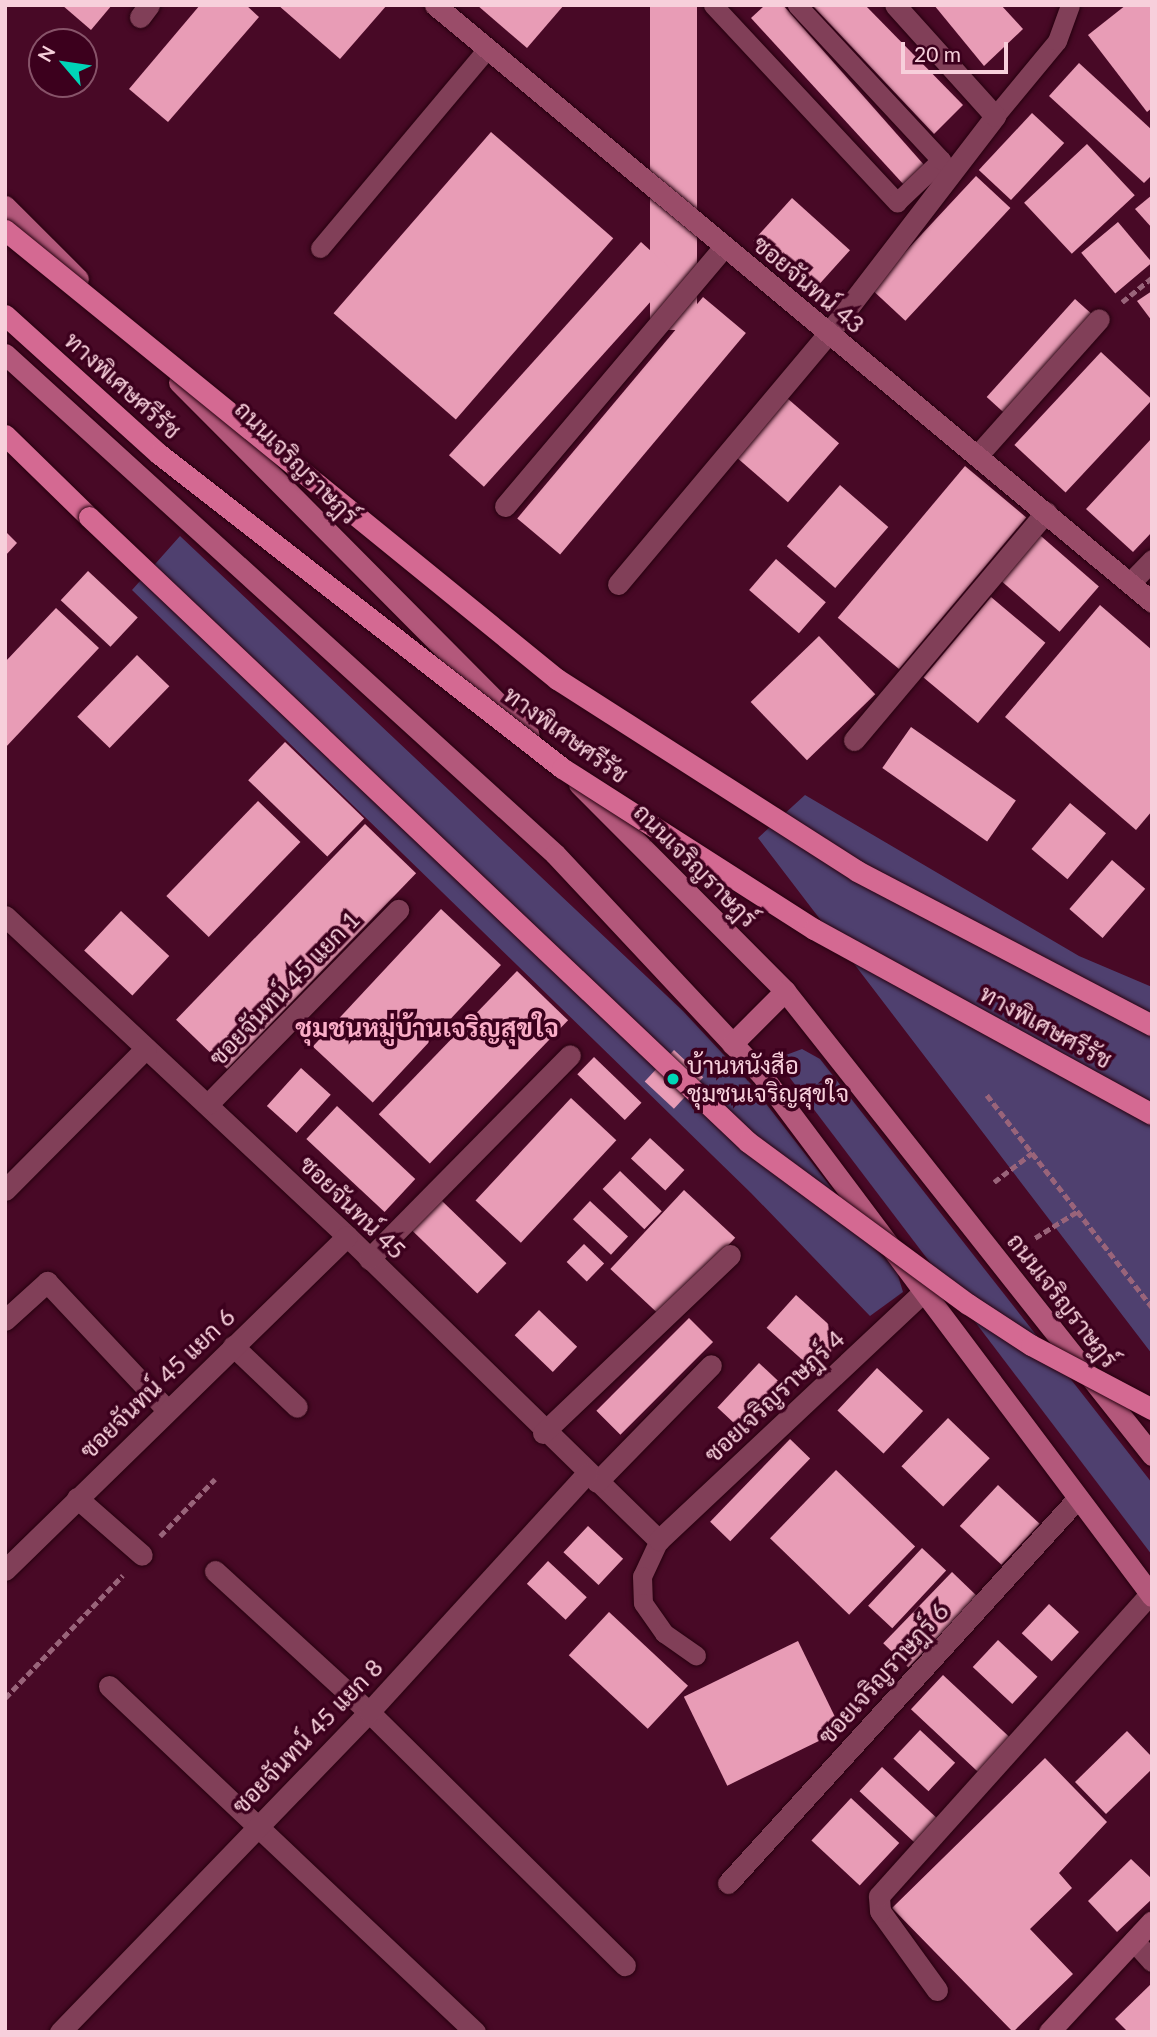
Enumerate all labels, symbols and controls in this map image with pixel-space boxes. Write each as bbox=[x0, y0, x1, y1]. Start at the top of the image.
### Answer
north arrow bbox=[28, 28, 98, 98]
scale bar bbox=[905, 28, 1012, 72]
text: 20 m bbox=[914, 41, 961, 66]
text: N bbox=[32, 42, 60, 66]
street label: ซอยจันทน์ 43 bbox=[748, 229, 870, 339]
street label: ทางพิเศษศรีรัช bbox=[59, 325, 187, 445]
street label: ถนนเจริญราษฎร์ bbox=[229, 394, 365, 530]
street label: ทางพิเศษศรีรัช bbox=[499, 679, 633, 789]
street label: ถนนเจริญราษฎร์ bbox=[628, 797, 764, 933]
street label: ซอยจันทน์ 45 แยก 1 bbox=[203, 905, 365, 1071]
street label: ทางพิเศษศรีรัช bbox=[975, 978, 1117, 1074]
district label: ชุมชนหมู่บ้านเจริญสุขใจ bbox=[295, 1012, 559, 1044]
place label: บ้านหนังสือ ชุมชนเจริญสุขใจ bbox=[687, 1051, 849, 1107]
marker: บ้านหนังสือ ชุมชนเจริญสุขใจ bbox=[665, 1071, 681, 1087]
street label: ซอยจันทน์ 45 bbox=[294, 1149, 412, 1265]
street label: ถนนเจริญราษฎร์ bbox=[1002, 1227, 1124, 1373]
street label: ซอยจันทน์ 45 แยก 6 bbox=[74, 1302, 240, 1464]
street label: ซอยเจริญราษฎร์ 4 bbox=[698, 1324, 850, 1468]
street label: ซอยเจริญราษฎร์ 6 bbox=[812, 1596, 954, 1750]
street label: ซอยจันทน์ 45 แยก 8 bbox=[226, 1653, 388, 1819]

